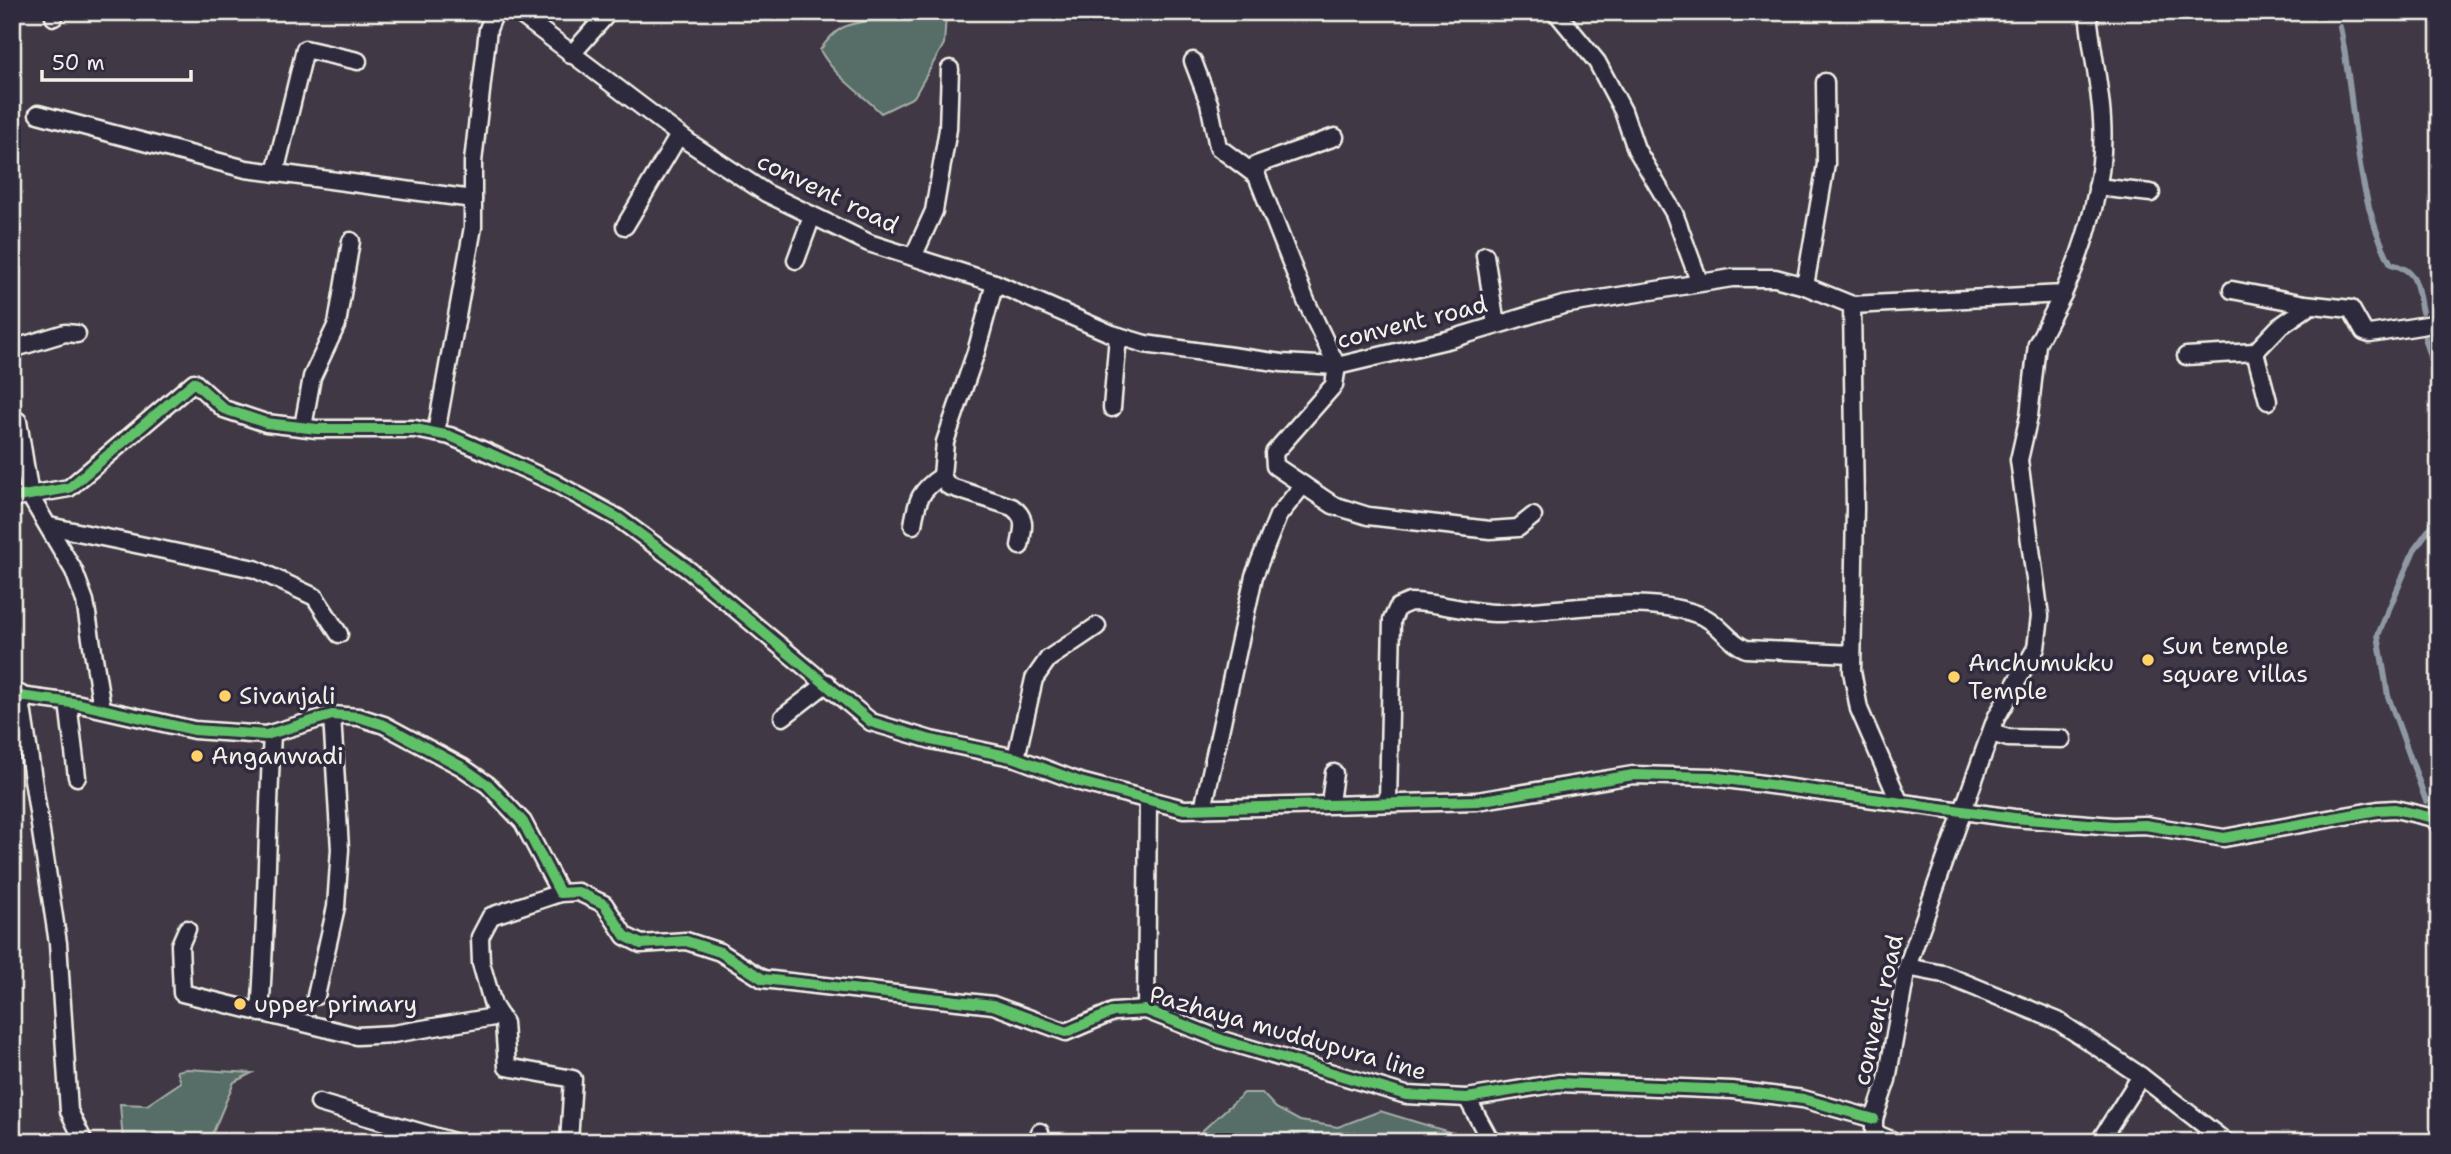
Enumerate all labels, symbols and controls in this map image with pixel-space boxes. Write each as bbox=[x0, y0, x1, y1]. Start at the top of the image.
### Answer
scale bar bbox=[42, 38, 191, 82]
text: 50 m bbox=[52, 49, 105, 77]
street label: convent road bbox=[752, 145, 904, 241]
street label: convent road bbox=[1333, 288, 1491, 356]
place label: Sun temple square villas bbox=[2162, 630, 2308, 690]
place label: Anchumukku Temple bbox=[1968, 647, 2114, 707]
marker: Sun temple square villas bbox=[2140, 652, 2156, 668]
marker: Anchumukku Temple bbox=[1946, 669, 1962, 685]
place label: Sivanjali bbox=[239, 680, 336, 712]
marker: Sivanjali bbox=[217, 688, 233, 704]
place label: Anganwadi bbox=[211, 740, 344, 772]
marker: Anganwadi bbox=[189, 748, 205, 764]
street label: convent road bbox=[1845, 931, 1911, 1089]
street label: Pazhaya muddupura line bbox=[1146, 978, 1430, 1088]
place label: upper primary bbox=[254, 988, 417, 1020]
marker: upper primary bbox=[232, 996, 248, 1012]

